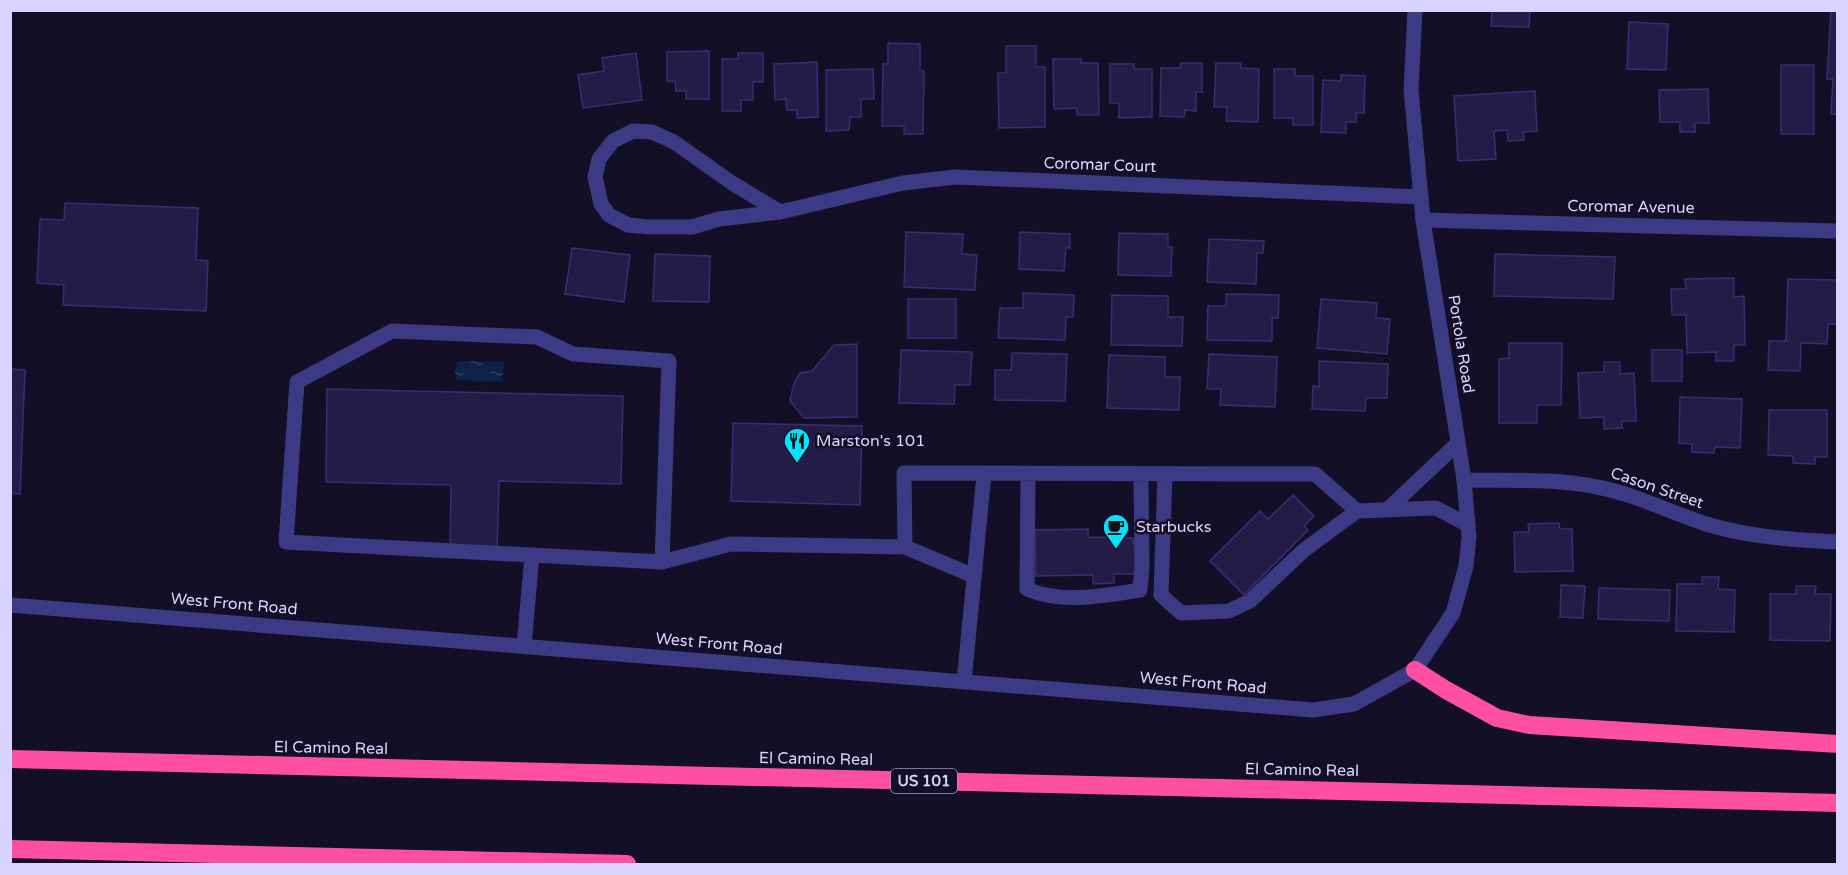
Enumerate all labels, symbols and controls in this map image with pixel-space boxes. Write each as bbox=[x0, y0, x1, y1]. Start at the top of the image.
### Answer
street label: Coromar Court bbox=[1043, 153, 1157, 177]
street label: Coromar Avenue bbox=[1567, 196, 1695, 218]
street label: Portola Road bbox=[1443, 293, 1479, 395]
restaurant icon: Marston's 101 bbox=[782, 426, 812, 464]
place label: Marston's 101 bbox=[816, 431, 925, 451]
street label: Cason Street bbox=[1608, 463, 1706, 513]
cafe icon: Starbucks bbox=[1101, 512, 1131, 550]
place label: Starbucks bbox=[1136, 517, 1211, 537]
street label: West Front Road bbox=[170, 588, 298, 620]
street label: West Front Road bbox=[655, 628, 783, 660]
street label: West Front Road bbox=[1139, 667, 1267, 699]
street label: El Camino Real bbox=[274, 737, 388, 759]
street label: El Camino Real bbox=[759, 748, 873, 770]
street label: El Camino Real bbox=[1245, 759, 1359, 781]
road number: US 101 bbox=[891, 769, 957, 793]

